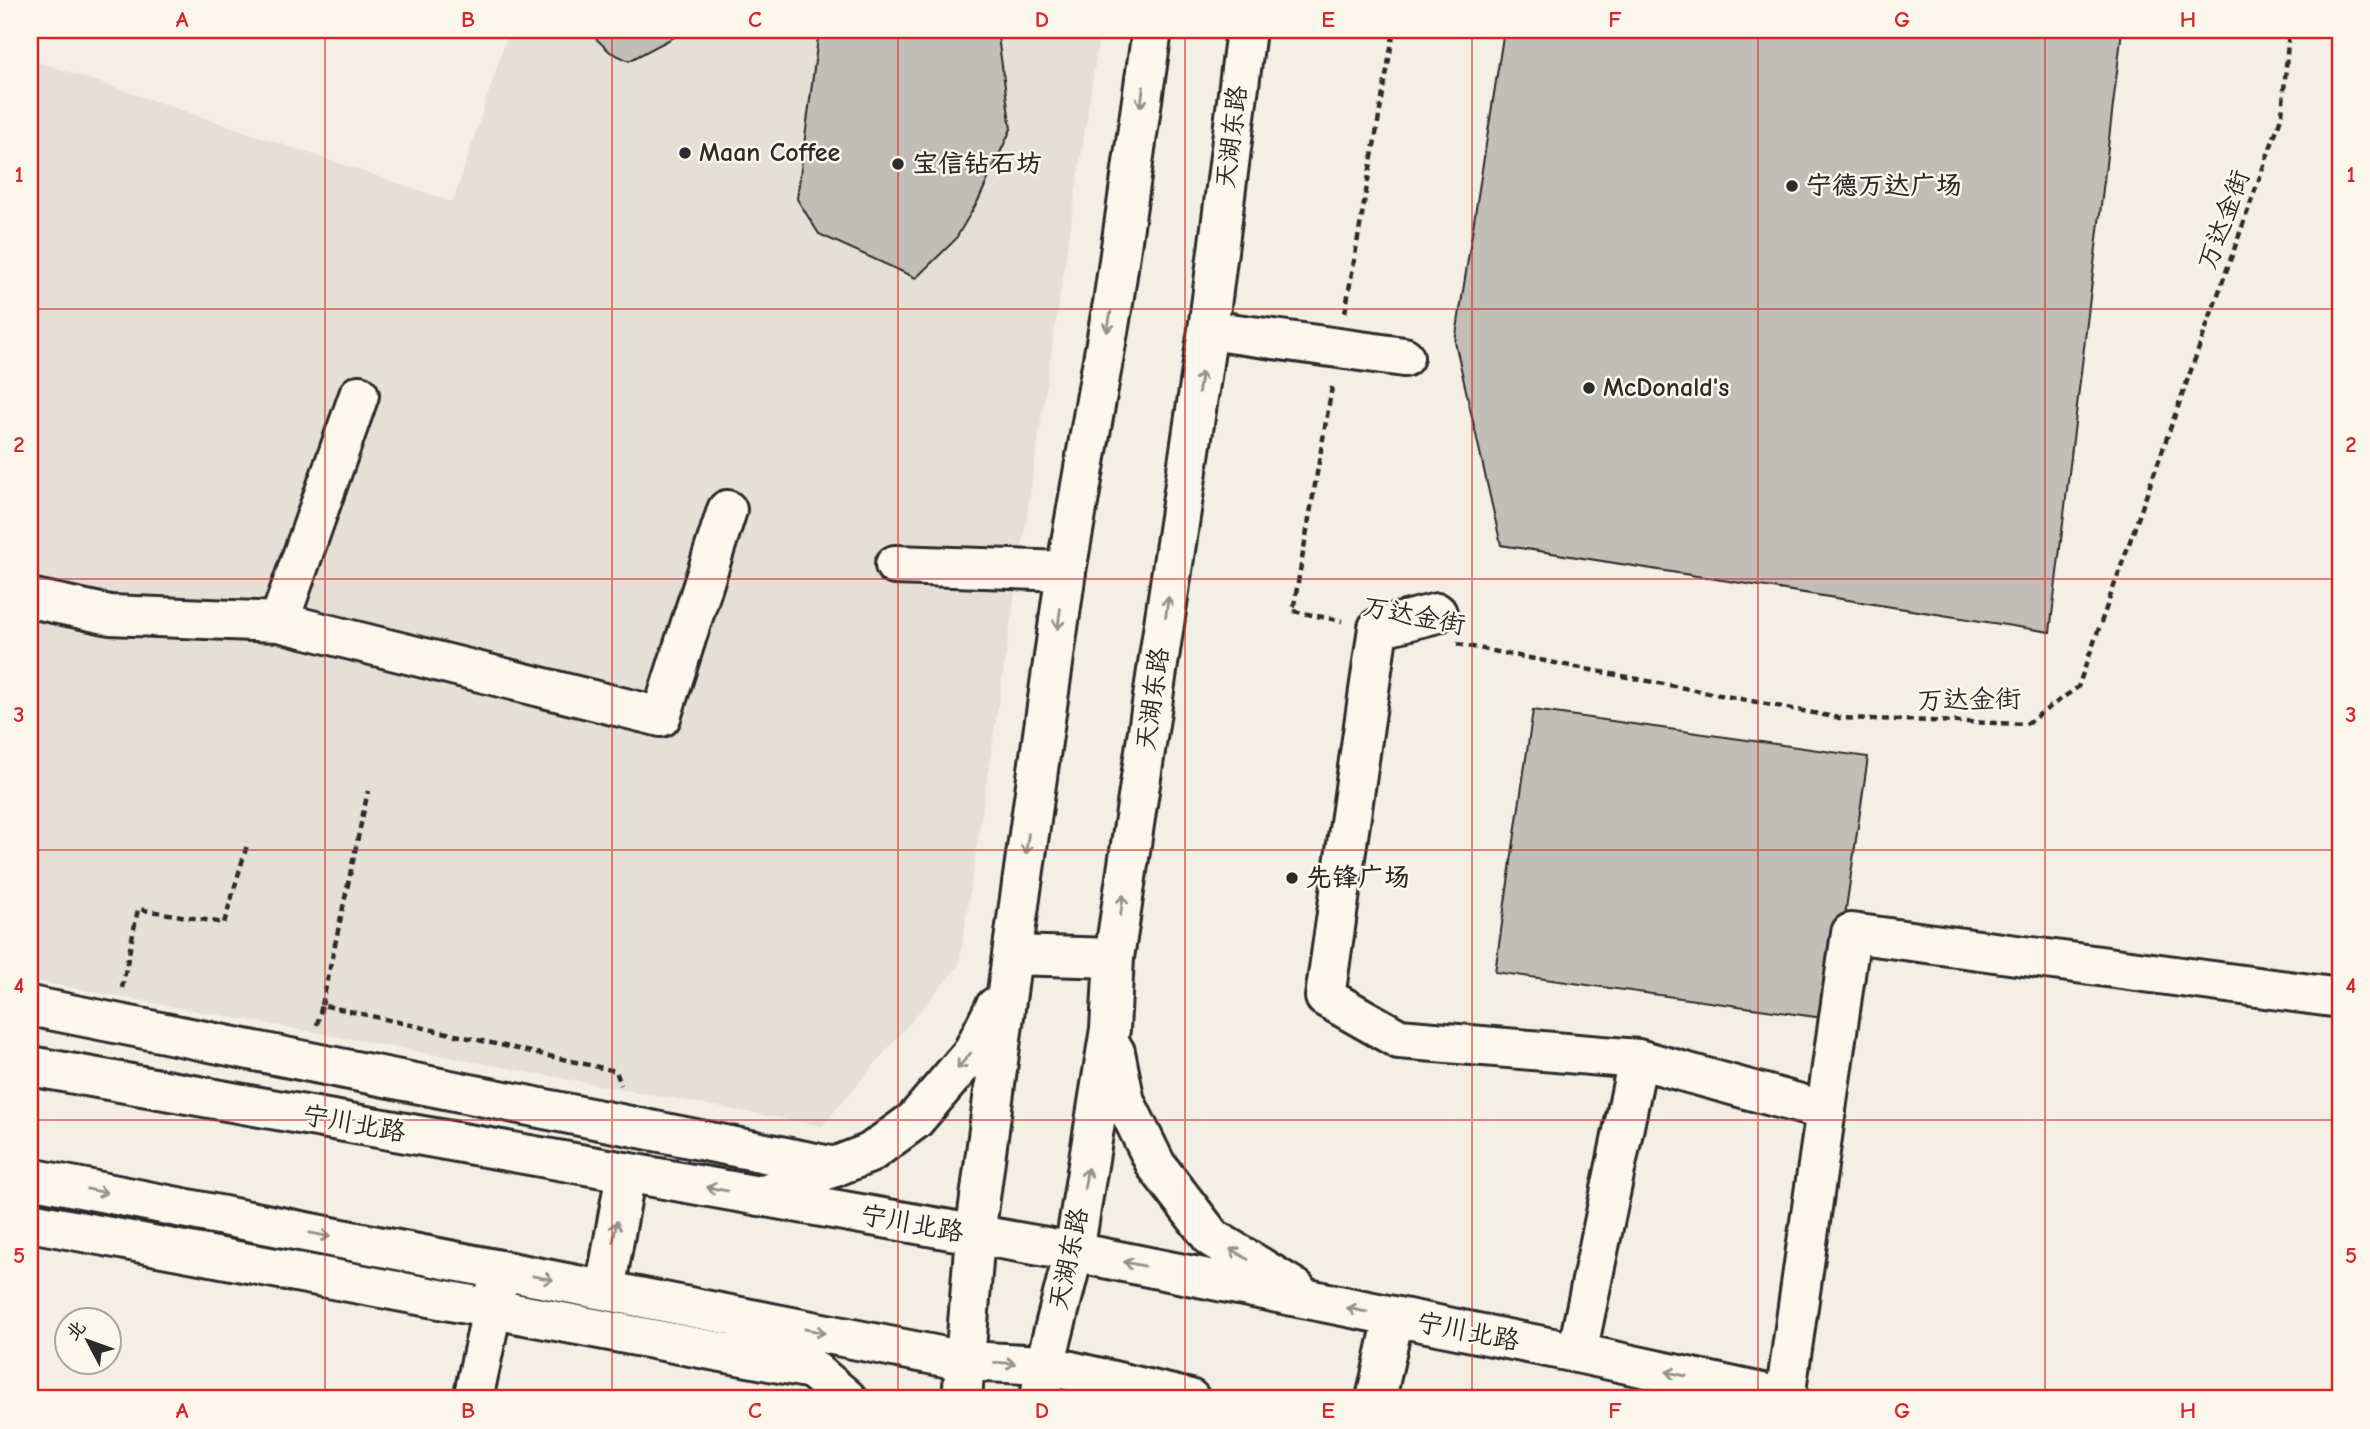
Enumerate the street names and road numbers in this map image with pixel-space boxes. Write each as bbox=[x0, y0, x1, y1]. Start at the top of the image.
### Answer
street label: 天湖东路 bbox=[1211, 84, 1253, 190]
street label: 万达金街 bbox=[2192, 166, 2256, 274]
street label: 万达金街 bbox=[1360, 591, 1468, 641]
street label: 天湖东路 bbox=[1131, 645, 1175, 753]
street label: 万达金街 bbox=[1917, 684, 2021, 716]
street label: 宁川北路 bbox=[300, 1100, 408, 1148]
street label: 宁川北路 bbox=[858, 1200, 966, 1248]
street label: 天湖东路 bbox=[1044, 1205, 1094, 1313]
street label: 宁川北路 bbox=[1414, 1307, 1522, 1357]

